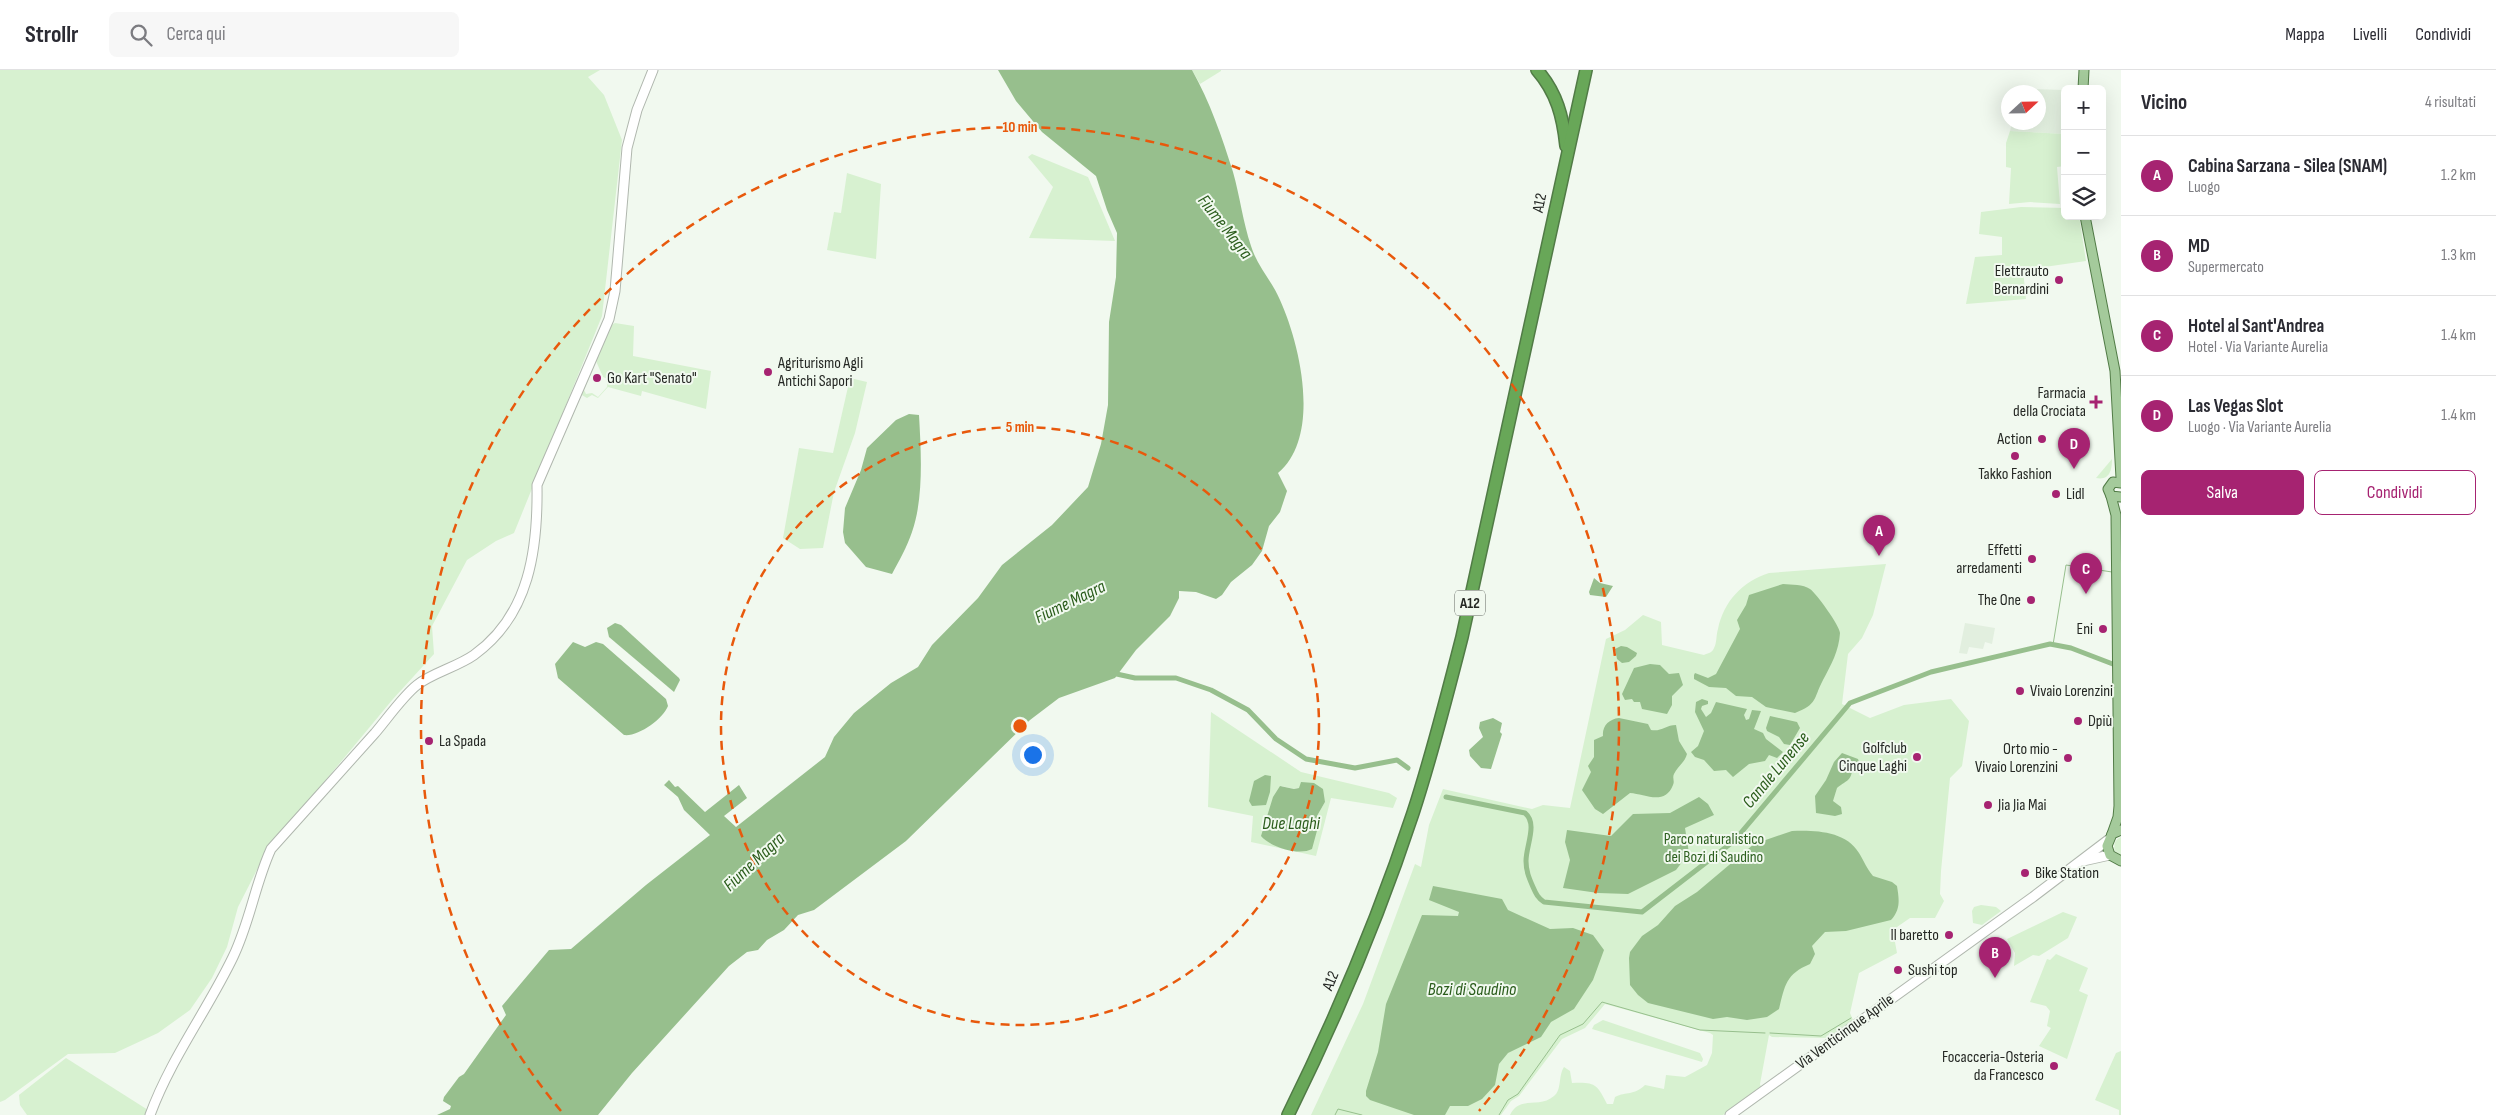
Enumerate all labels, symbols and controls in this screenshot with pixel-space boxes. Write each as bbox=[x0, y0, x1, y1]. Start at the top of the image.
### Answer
search box bbox=[109, 12, 459, 57]
text: Strollr bbox=[25, 20, 79, 49]
icon: search bbox=[127, 21, 155, 49]
text: Cerca qui bbox=[167, 23, 225, 46]
text: Mappa bbox=[2285, 24, 2325, 45]
text: Livelli bbox=[2353, 24, 2387, 45]
text: Condividi bbox=[2415, 24, 2471, 45]
north arrow bbox=[2001, 85, 2046, 130]
map controls bbox=[2061, 85, 2106, 220]
button: + bbox=[2061, 85, 2106, 130]
text: Vicino bbox=[2141, 90, 2187, 115]
text: 4 risultati bbox=[2425, 93, 2476, 112]
text: 10 min bbox=[1002, 118, 1038, 137]
button: − bbox=[2061, 130, 2106, 175]
text: Cabina Sarzana - Silea (SNAM) bbox=[2188, 155, 2387, 178]
text: A bbox=[2153, 166, 2161, 185]
text: 1.2 km bbox=[2441, 166, 2476, 185]
button: layers bbox=[2061, 175, 2106, 220]
text: Luogo bbox=[2188, 178, 2220, 197]
water label: Fiume Magra bbox=[1193, 191, 1257, 264]
street label: A12 bbox=[1529, 192, 1551, 215]
text: MD bbox=[2188, 235, 2210, 258]
text: B bbox=[2153, 246, 2161, 265]
text: 1.3 km bbox=[2441, 246, 2476, 265]
text: Supermercato bbox=[2188, 258, 2264, 277]
place label: Elettrauto Bernardini bbox=[1994, 262, 2049, 299]
marker: Elettrauto Bernardini bbox=[2053, 274, 2065, 286]
text: Hotel al Sant'Andrea bbox=[2188, 315, 2324, 338]
text: C bbox=[2153, 326, 2161, 345]
text: 1.4 km bbox=[2441, 326, 2476, 345]
text: Hotel · Via Variante Aurelia bbox=[2188, 338, 2328, 357]
place label: Agriturismo Agli Antichi Sapori bbox=[777, 354, 863, 391]
marker: Agriturismo Agli Antichi Sapori bbox=[762, 366, 774, 378]
place label: Go Kart "Senato" bbox=[607, 369, 697, 388]
marker: Go Kart "Senato" bbox=[591, 372, 603, 384]
place label: Farmacia della Crociata bbox=[2013, 384, 2086, 421]
text: Las Vegas Slot bbox=[2188, 395, 2283, 418]
marker: Farmacia della Crociata bbox=[2090, 396, 2102, 408]
text: D bbox=[2153, 406, 2161, 425]
text: 1.4 km bbox=[2441, 406, 2476, 425]
text: 5 min bbox=[1006, 418, 1034, 437]
text: Luogo · Via Variante Aurelia bbox=[2188, 418, 2331, 437]
pin: D bbox=[2058, 428, 2090, 469]
place label: Action bbox=[1996, 430, 2032, 449]
marker: Action bbox=[2036, 433, 2048, 445]
marker: Takko Fashion bbox=[2009, 450, 2021, 462]
place label: Takko Fashion bbox=[1978, 465, 2052, 484]
button: Salva bbox=[2141, 470, 2304, 515]
button: Condividi bbox=[2314, 470, 2476, 515]
place label: Lidl bbox=[2066, 485, 2085, 504]
marker: Lidl bbox=[2050, 488, 2062, 500]
pin: A bbox=[1863, 515, 1895, 556]
place label: Effetti arredamenti bbox=[1956, 541, 2022, 578]
marker: Effetti arredamenti bbox=[2026, 553, 2038, 565]
pin: C bbox=[2070, 553, 2102, 594]
water label: Fiume Magra bbox=[1031, 576, 1109, 628]
road number: A12 bbox=[1455, 590, 1485, 616]
place label: The One bbox=[1978, 591, 2021, 610]
marker: The One bbox=[2025, 594, 2037, 606]
place label: Eni bbox=[2077, 620, 2093, 639]
marker: Eni bbox=[2097, 623, 2109, 635]
place label: Vivaio Lorenzini bbox=[2030, 682, 2113, 701]
marker: Vivaio Lorenzini bbox=[2014, 685, 2026, 697]
place label: Dpiù bbox=[2088, 712, 2112, 731]
marker: Dpiù bbox=[2072, 715, 2084, 727]
centre of rings bbox=[1011, 717, 1029, 735]
water label: Canale Lunense bbox=[1738, 728, 1814, 812]
place label: La Spada bbox=[439, 732, 486, 751]
marker: La Spada bbox=[423, 735, 435, 747]
place label: Golfclub Cinque Laghi bbox=[1839, 739, 1907, 776]
place label: Orto mio - Vivaio Lorenzini bbox=[1975, 740, 2058, 777]
your location bbox=[1020, 742, 1046, 768]
marker: Golfclub Cinque Laghi bbox=[1911, 751, 1923, 763]
marker: Orto mio - Vivaio Lorenzini bbox=[2062, 752, 2074, 764]
place label: Jia Jia Mai bbox=[1997, 796, 2047, 815]
marker: Jia Jia Mai bbox=[1982, 799, 1994, 811]
water label: Due Laghi bbox=[1262, 813, 1321, 834]
water label: Fiume Magra bbox=[719, 828, 789, 896]
park label: Parco naturalistico dei Bozi di Saudino bbox=[1664, 830, 1764, 867]
place label: Bike Station bbox=[2035, 864, 2099, 883]
marker: Bike Station bbox=[2019, 867, 2031, 879]
place label: Il baretto bbox=[1890, 926, 1939, 945]
marker: Il baretto bbox=[1943, 929, 1955, 941]
pin: B bbox=[1979, 937, 2011, 978]
place label: Sushi top bbox=[1908, 961, 1958, 980]
marker: Sushi top bbox=[1892, 964, 1904, 976]
street label: A12 bbox=[1318, 968, 1343, 994]
water label: Bozi di Saudino bbox=[1428, 979, 1517, 1000]
street label: Via Venticinque Aprile bbox=[1792, 990, 1898, 1074]
place label: Focacceria-Osteria da Francesco bbox=[1942, 1048, 2044, 1085]
marker: Focacceria-Osteria da Francesco bbox=[2048, 1060, 2060, 1072]

